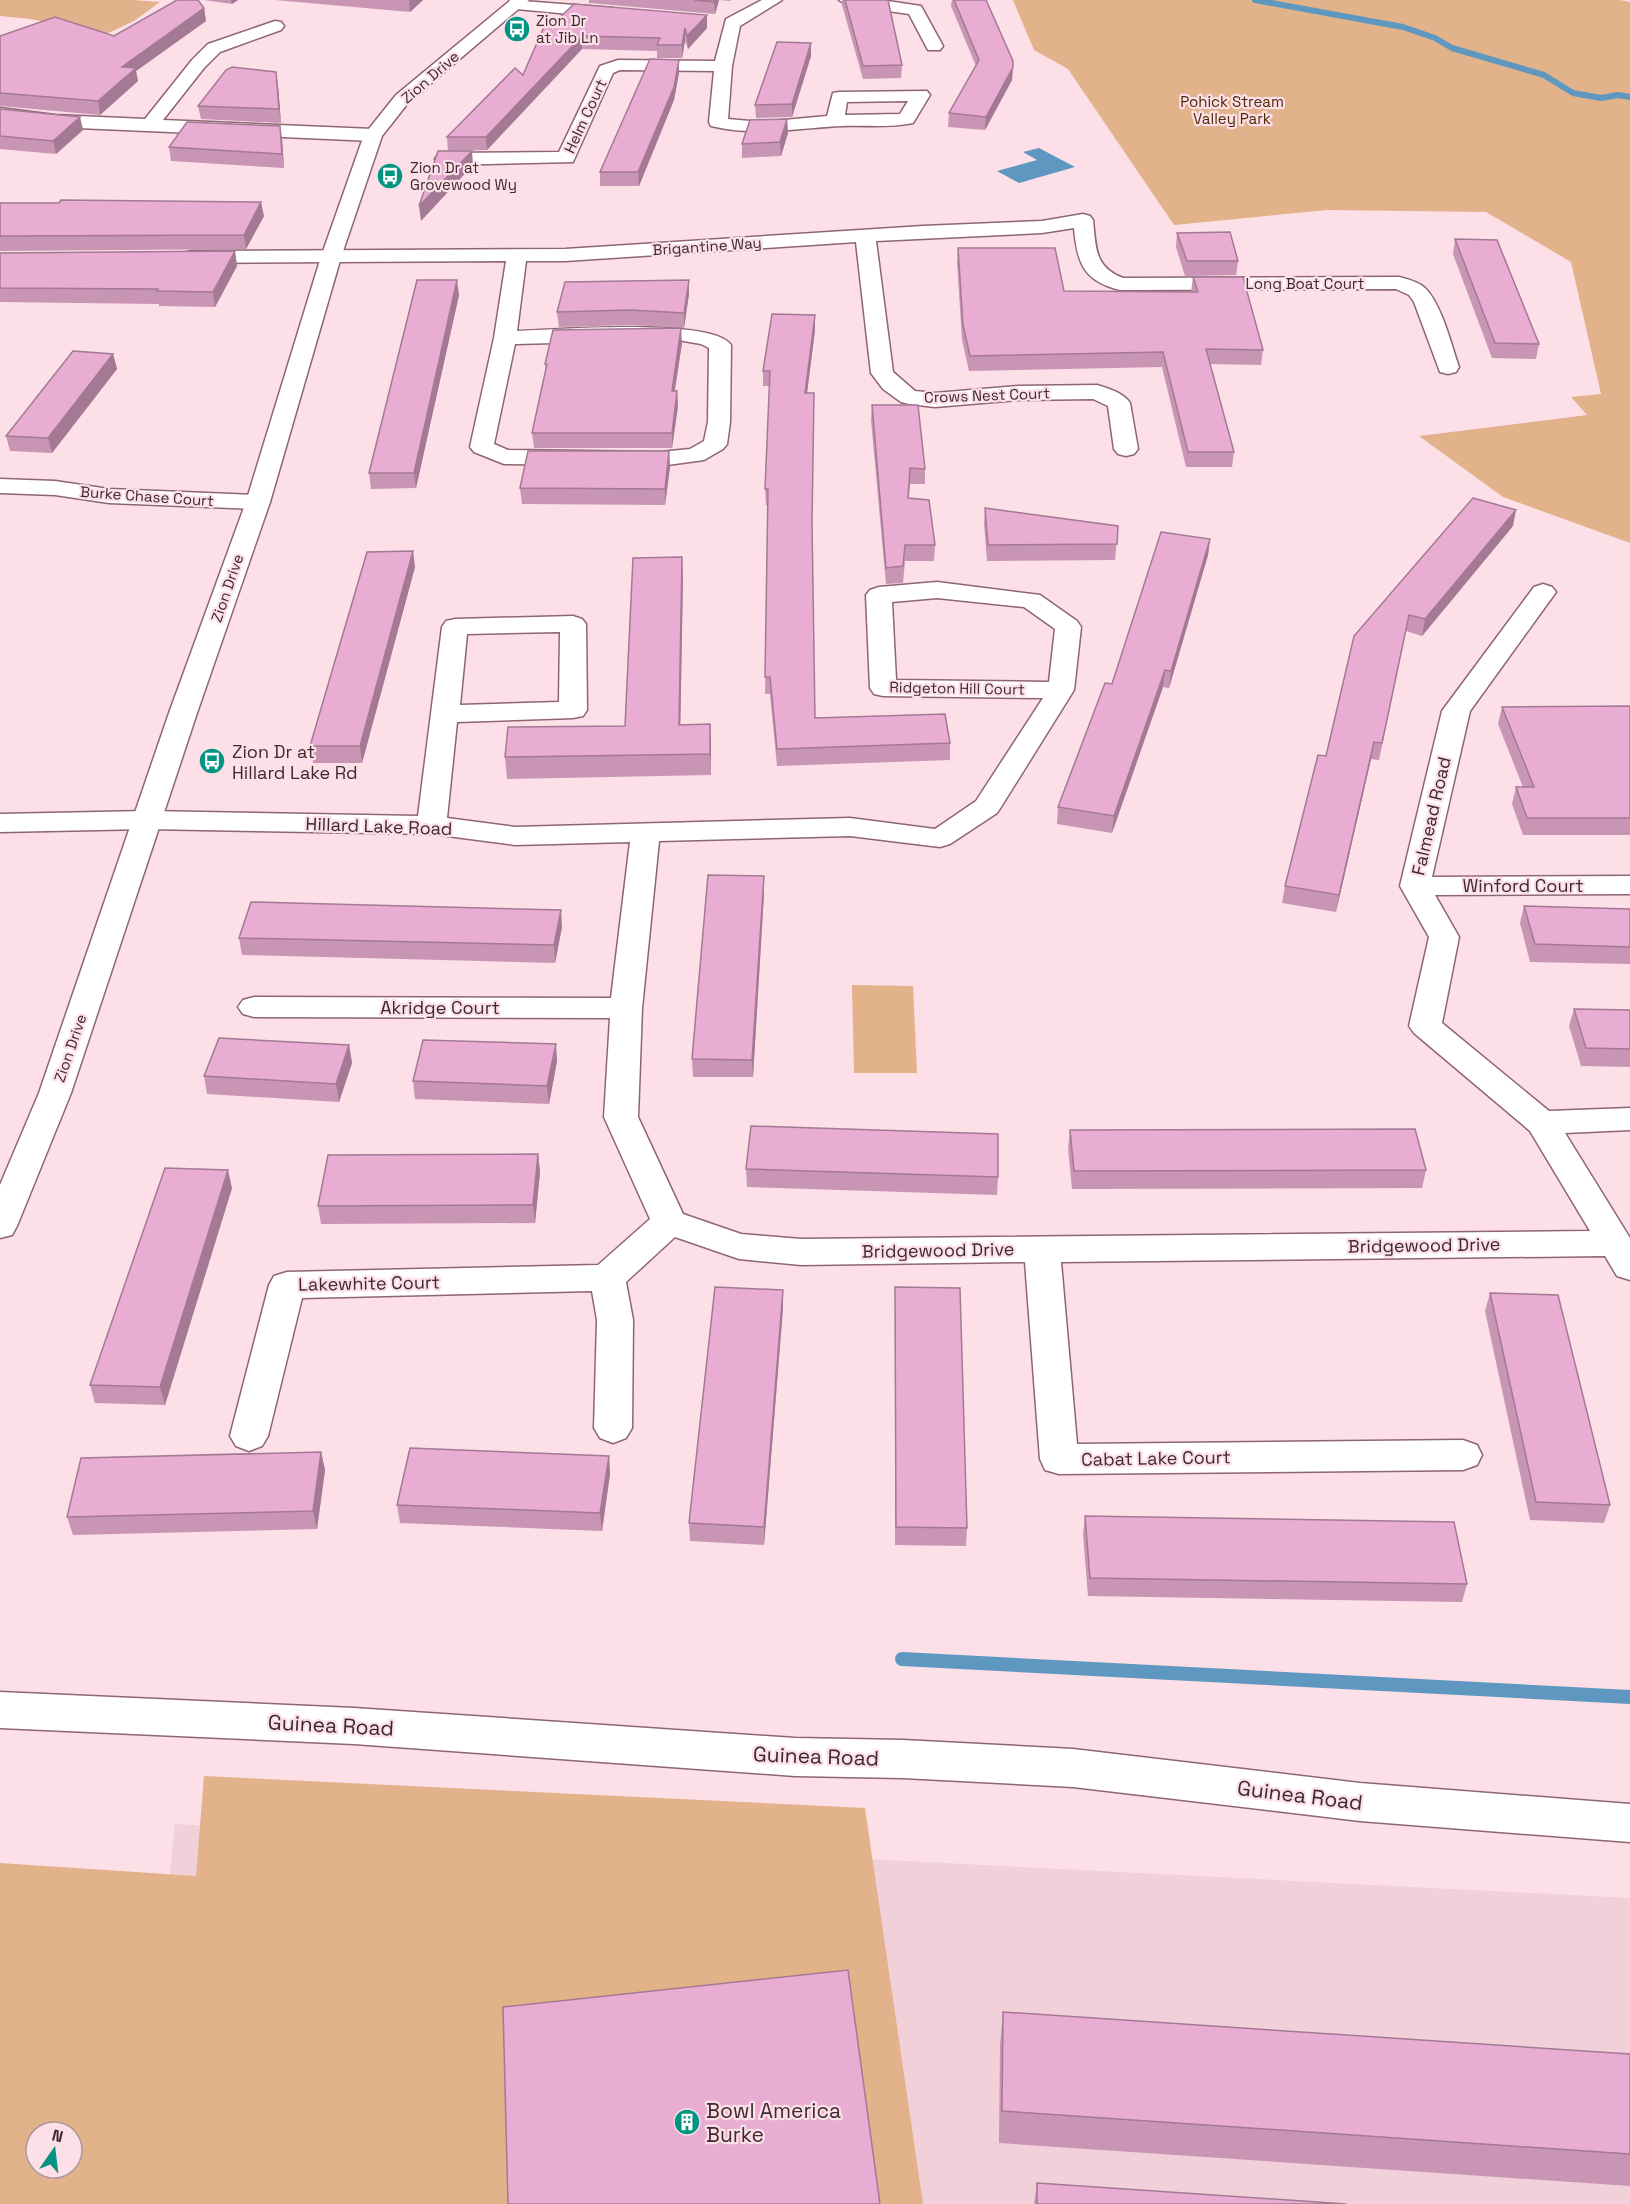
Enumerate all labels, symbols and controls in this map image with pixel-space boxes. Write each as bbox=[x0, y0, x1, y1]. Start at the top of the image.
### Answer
place label: Zion Dr at Jib Ln bbox=[536, 11, 598, 47]
bus stop icon: Zion Dr at Jib Ln bbox=[502, 14, 532, 44]
street label: Zion Drive bbox=[397, 47, 463, 107]
street label: Helm Court bbox=[560, 76, 611, 156]
park label: Pohick Stream Valley Park bbox=[1180, 92, 1284, 128]
place label: Zion Dr at Grovewood Wy bbox=[410, 158, 517, 194]
bus stop icon: Zion Dr at Grovewood Wy bbox=[375, 161, 405, 191]
street label: Brigantine Way bbox=[652, 233, 762, 259]
street label: Long Boat Court bbox=[1246, 274, 1365, 293]
street label: Crows Nest Court bbox=[924, 383, 1050, 407]
street label: Burke Chase Court bbox=[80, 482, 215, 510]
street label: Zion Drive bbox=[207, 551, 248, 624]
street label: Ridgeton Hill Court bbox=[889, 677, 1025, 699]
place label: Zion Dr at Hillard Lake Rd bbox=[232, 740, 358, 784]
bus stop icon: Zion Dr at Hillard Lake Rd bbox=[197, 746, 227, 776]
street label: Falmead Road bbox=[1406, 754, 1456, 878]
street label: Hillard Lake Road bbox=[305, 812, 453, 840]
street label: Winford Court bbox=[1462, 874, 1584, 897]
street label: Akridge Court bbox=[380, 996, 500, 1019]
street label: Zion Drive bbox=[50, 1011, 91, 1084]
street label: Bridgewood Drive bbox=[1348, 1232, 1500, 1258]
street label: Bridgewood Drive bbox=[862, 1237, 1014, 1263]
street label: Lakewhite Court bbox=[298, 1270, 440, 1296]
street label: Cabat Lake Court bbox=[1081, 1445, 1231, 1471]
street label: Guinea Road bbox=[267, 1708, 395, 1742]
street label: Guinea Road bbox=[752, 1740, 880, 1772]
street label: Guinea Road bbox=[1236, 1774, 1364, 1816]
place label: Bowl America Burke bbox=[706, 2097, 841, 2148]
building icon: Bowl America Burke bbox=[672, 2107, 702, 2137]
north arrow bbox=[24, 2120, 84, 2180]
text: N bbox=[50, 2124, 65, 2147]

